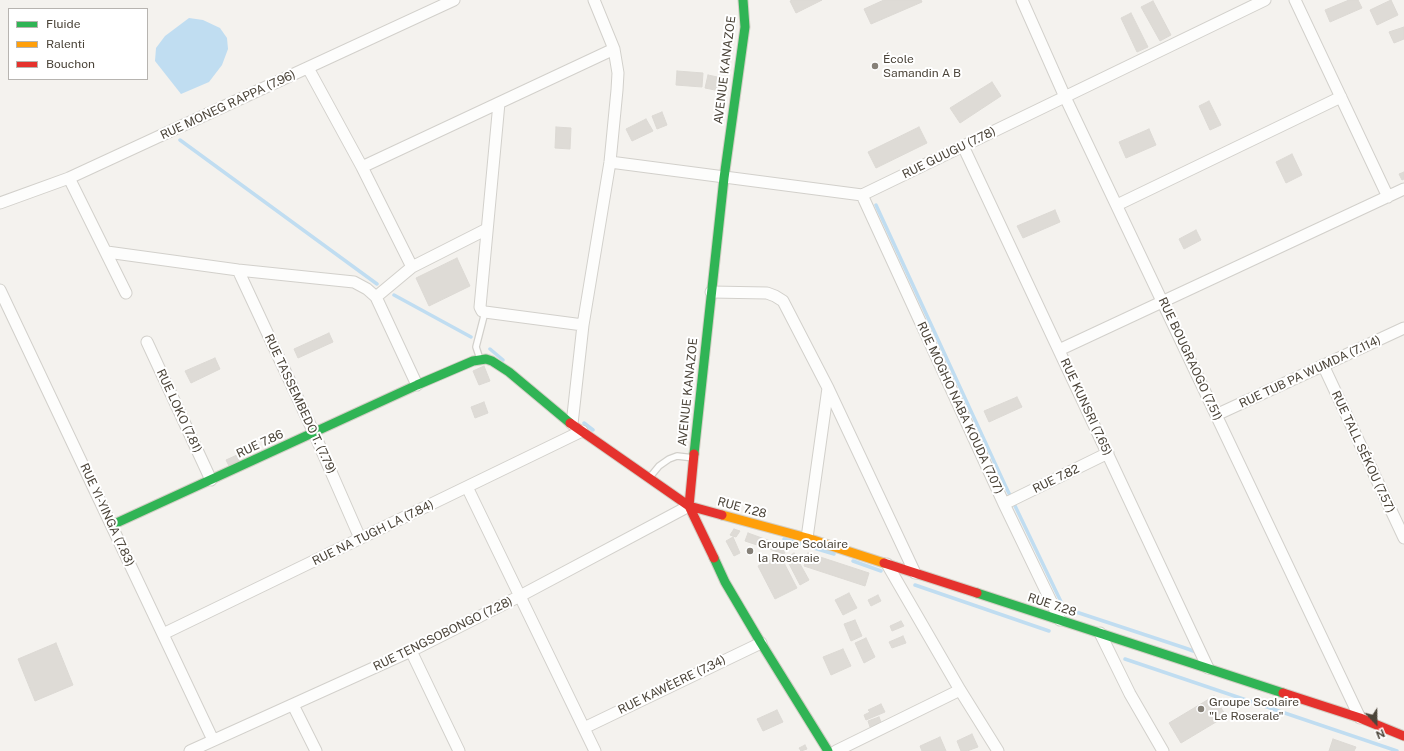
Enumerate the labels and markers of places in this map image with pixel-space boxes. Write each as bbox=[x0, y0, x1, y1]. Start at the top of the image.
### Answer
place label: École Samandin A B bbox=[883, 52, 961, 80]
marker: École Samandin A B bbox=[870, 61, 880, 71]
place label: Groupe Scolaire la Roseraie bbox=[758, 537, 848, 565]
marker: Groupe Scolaire la Roseraie bbox=[745, 546, 755, 556]
place label: Groupe Scolaire "Le Roserale" bbox=[1209, 695, 1299, 723]
marker: Groupe Scolaire "Le Roserale" bbox=[1196, 704, 1206, 714]

